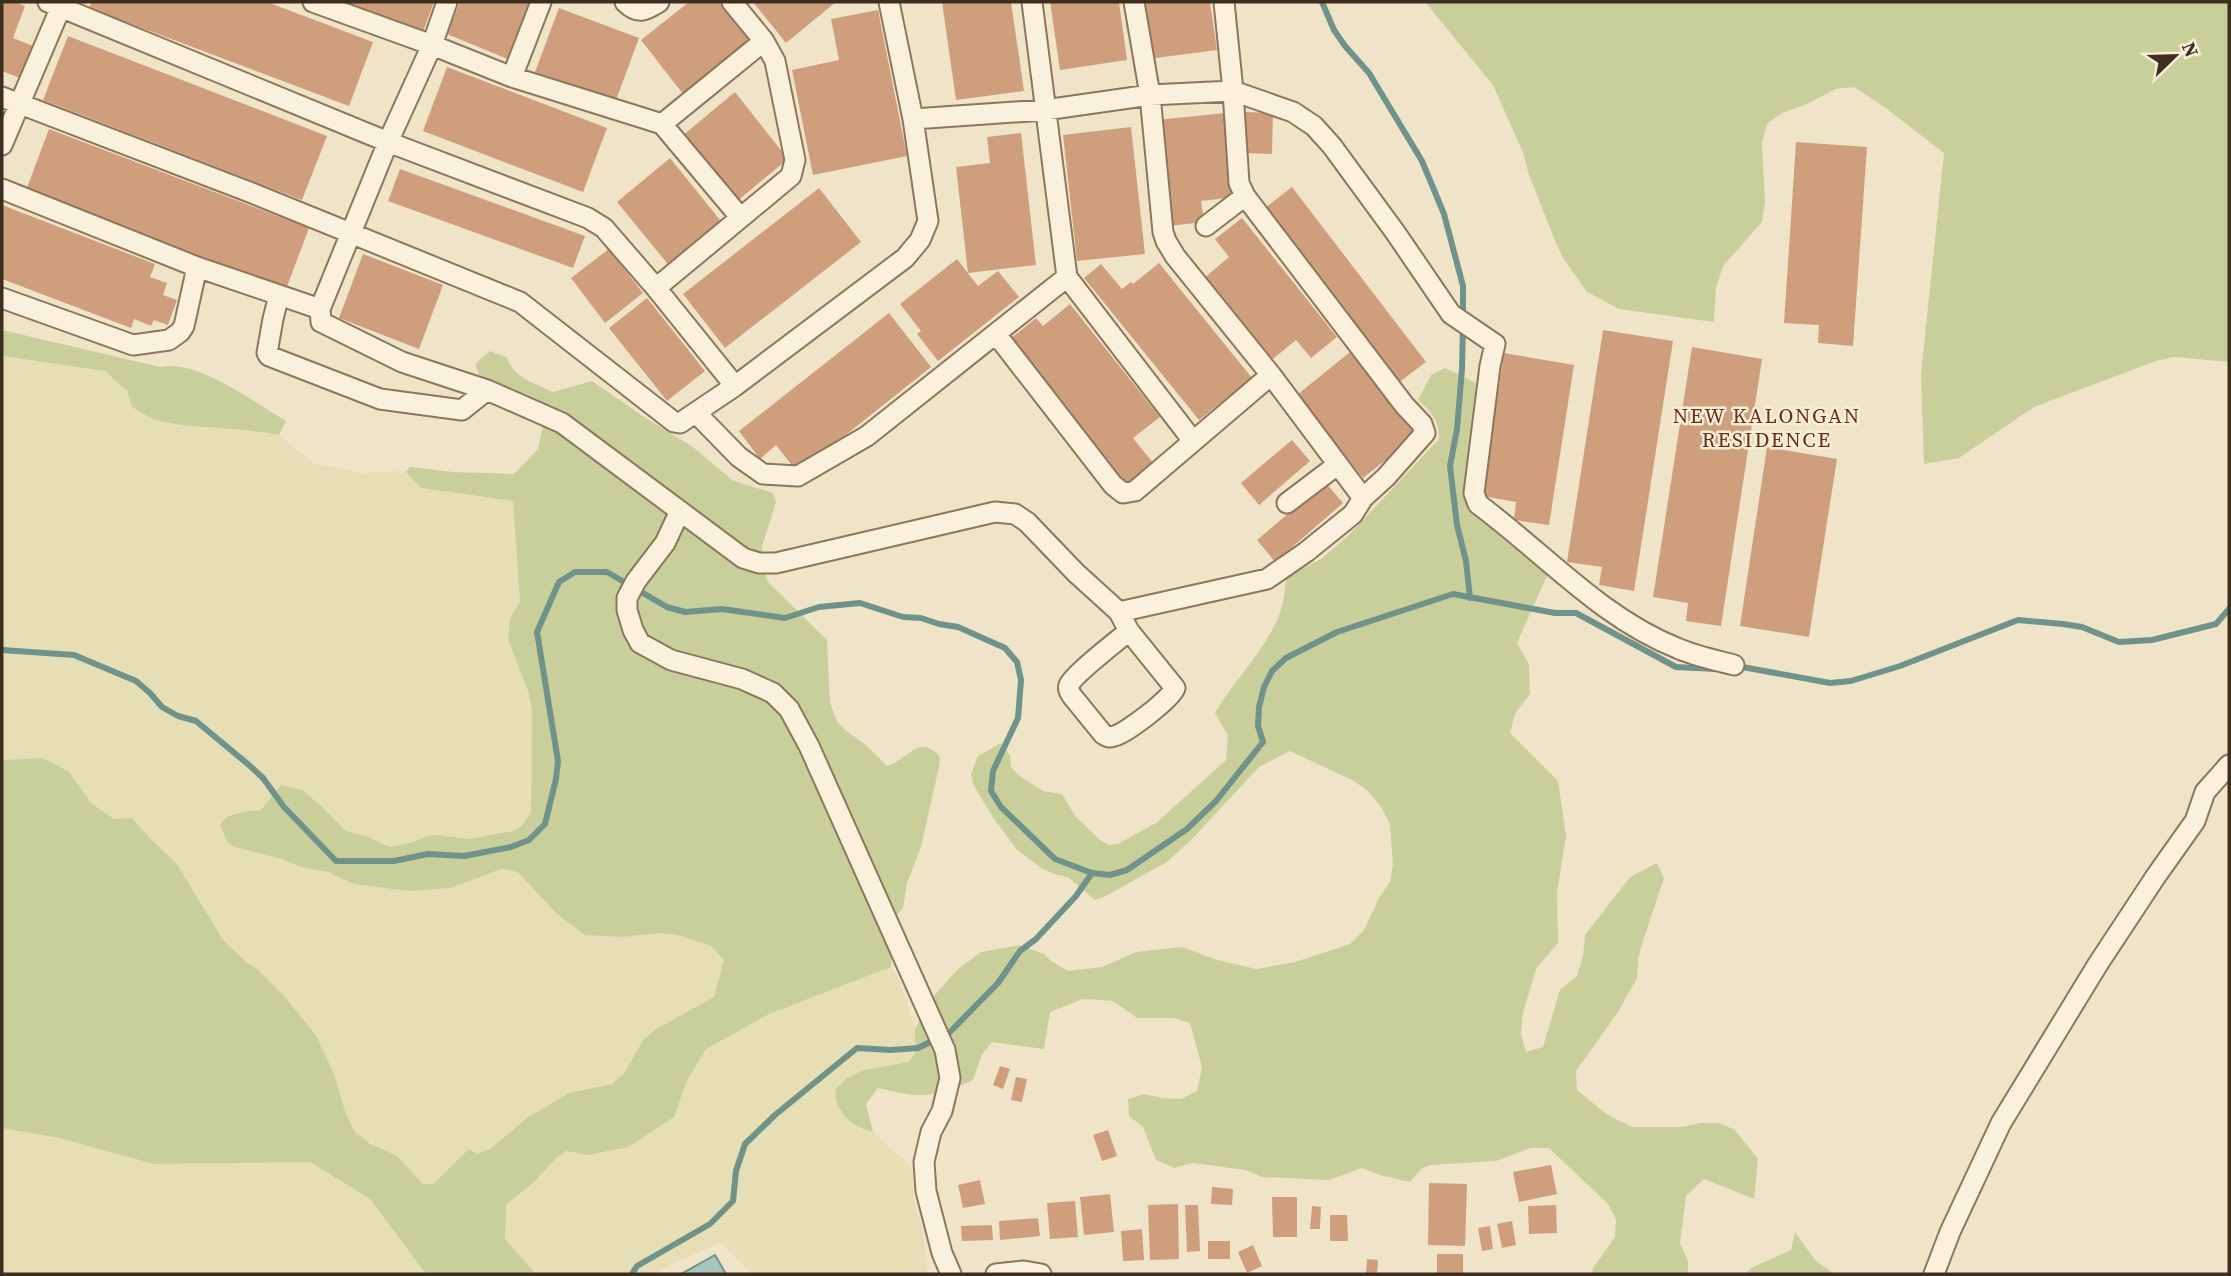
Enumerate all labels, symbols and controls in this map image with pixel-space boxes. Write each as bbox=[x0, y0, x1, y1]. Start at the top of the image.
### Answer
north arrow bbox=[2140, 21, 2210, 91]
text: N bbox=[2176, 38, 2205, 61]
district label: NEW KALONGAN RESIDENCE bbox=[1673, 401, 1861, 454]

